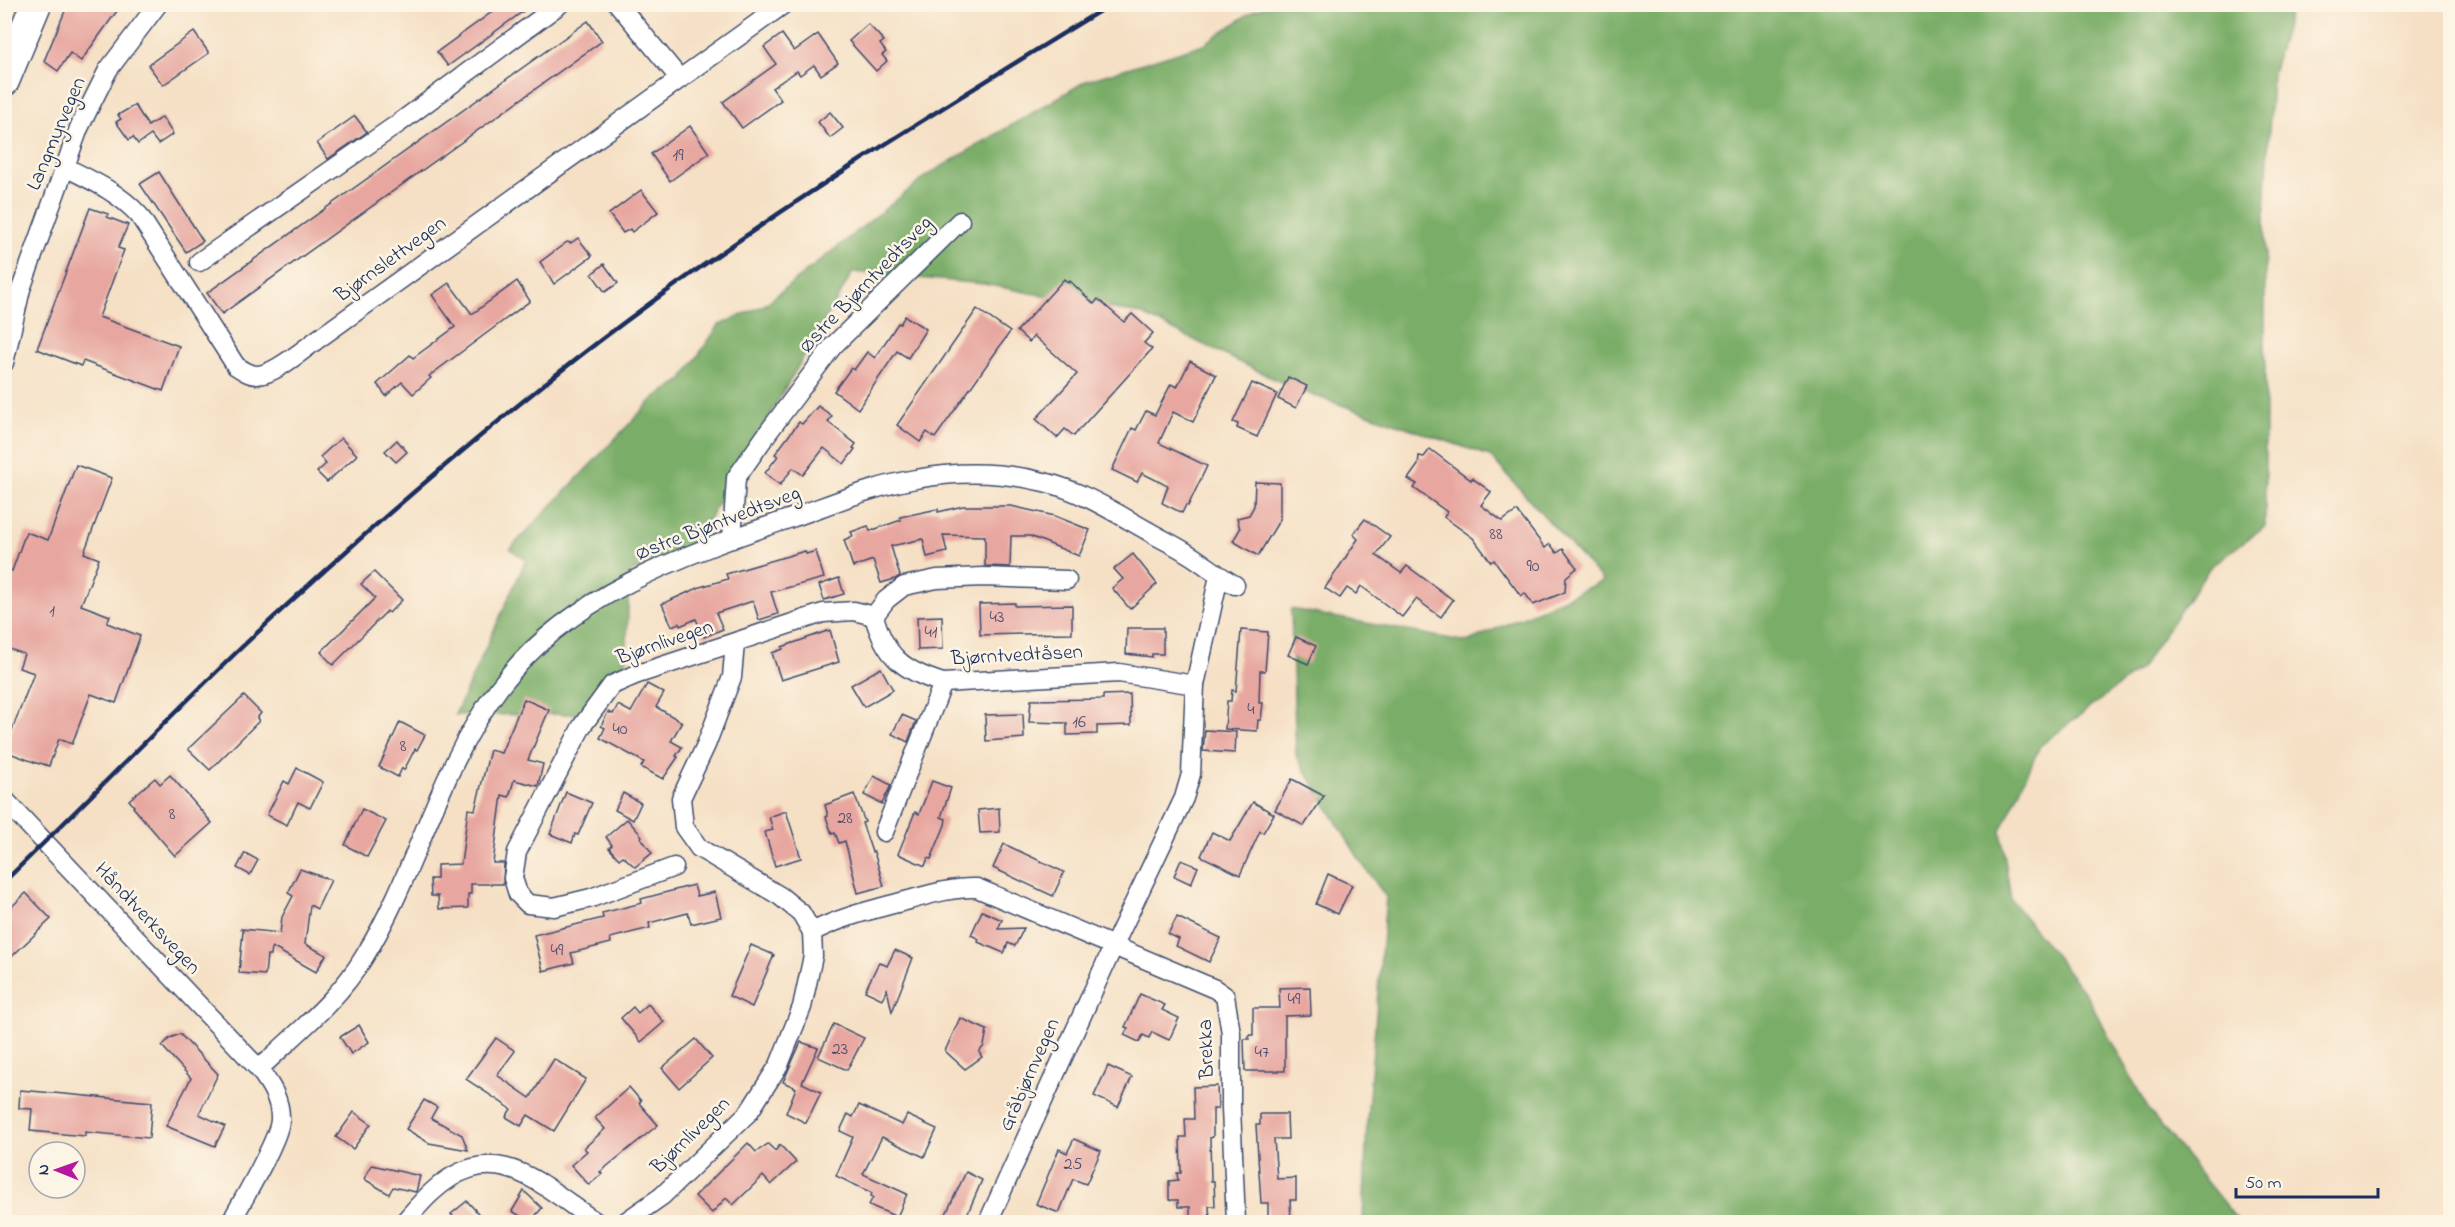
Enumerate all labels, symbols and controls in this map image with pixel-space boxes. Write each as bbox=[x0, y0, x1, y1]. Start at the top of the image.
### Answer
street label: Langmyrvegen bbox=[20, 73, 96, 196]
house number: 19 bbox=[672, 143, 684, 169]
street label: Bjørnslettvegen bbox=[328, 209, 454, 313]
street label: Østre Bjørntvedtsveg bbox=[792, 209, 941, 362]
street label: Østre Bjøntvedtsveg bbox=[631, 479, 806, 571]
house number: 88 bbox=[1489, 522, 1503, 548]
house number: 90 bbox=[1526, 554, 1540, 580]
house number: 1 bbox=[49, 599, 55, 625]
house number: 43 bbox=[990, 605, 1004, 631]
street label: Bjørnlivegen bbox=[612, 612, 718, 676]
house number: 41 bbox=[924, 620, 938, 646]
street label: Bjørntvedtåsen bbox=[949, 638, 1084, 674]
house number: 4 bbox=[1247, 697, 1255, 723]
house number: 16 bbox=[1072, 710, 1086, 736]
house number: 40 bbox=[612, 717, 628, 743]
house number: 8 bbox=[400, 734, 407, 760]
house number: 8 bbox=[169, 802, 176, 828]
house number: 28 bbox=[837, 806, 853, 832]
street label: Håndtverksvegen bbox=[85, 856, 207, 983]
house number: 49 bbox=[551, 938, 564, 964]
house number: 49 bbox=[1288, 987, 1301, 1013]
street label: Gråbjørnvegen bbox=[992, 1014, 1070, 1137]
street label: Brekka bbox=[1191, 1019, 1223, 1080]
house number: 23 bbox=[832, 1037, 848, 1063]
house number: 47 bbox=[1255, 1040, 1270, 1066]
street label: Bjørnlivegen bbox=[644, 1090, 739, 1184]
north arrow bbox=[27, 1140, 87, 1200]
house number: 25 bbox=[1063, 1152, 1083, 1178]
scale bar bbox=[2236, 1161, 2378, 1199]
text: N bbox=[32, 1164, 56, 1175]
text: 50 m bbox=[2245, 1171, 2282, 1197]

